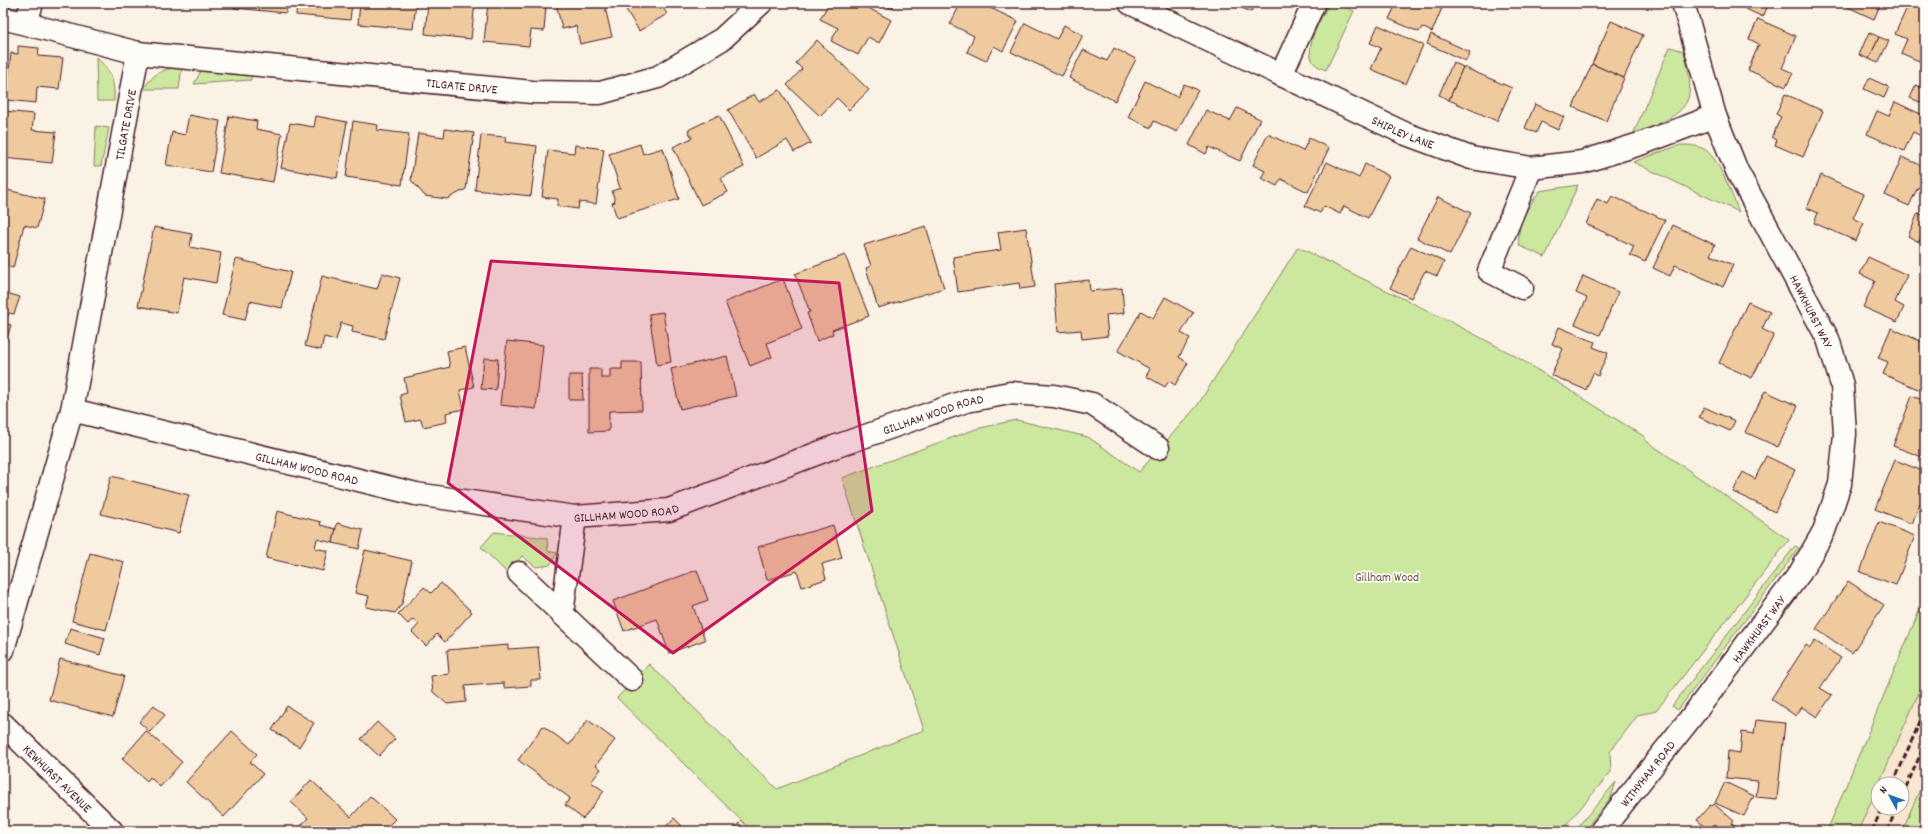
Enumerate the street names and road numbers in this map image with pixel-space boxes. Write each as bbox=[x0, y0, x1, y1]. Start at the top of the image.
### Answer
street label: TILGATE DRIVE bbox=[425, 75, 498, 101]
street label: TILGATE DRIVE bbox=[111, 88, 143, 162]
street label: SHIPLEY LANE bbox=[1368, 112, 1436, 156]
street label: HAWKHURST WAY bbox=[1783, 272, 1837, 353]
street label: GILLHAM WOOD ROAD bbox=[880, 391, 985, 441]
street label: GILLHAM WOOD ROAD bbox=[253, 448, 360, 492]
street label: GILLHAM WOOD ROAD bbox=[573, 500, 683, 529]
street label: HAWKHURST WAY bbox=[1728, 592, 1792, 668]
street label: WITHYHAM ROAD bbox=[1617, 737, 1681, 812]
street label: KEWHURST AVENUE bbox=[17, 741, 95, 818]

